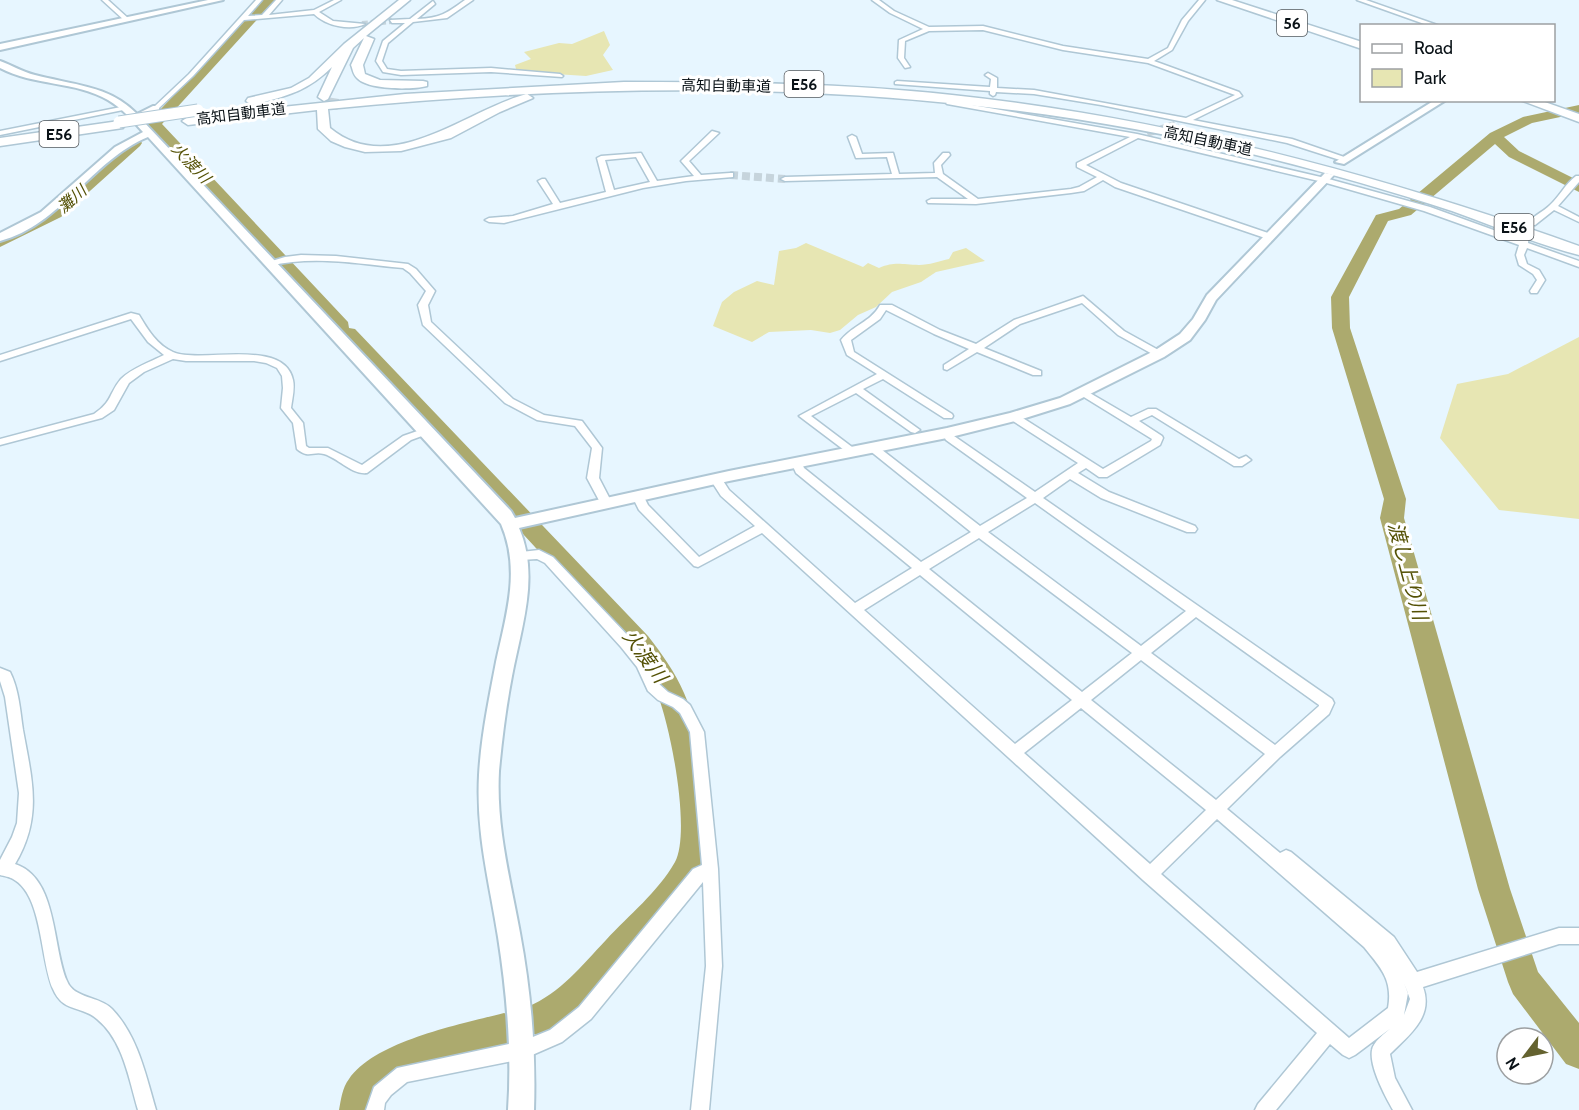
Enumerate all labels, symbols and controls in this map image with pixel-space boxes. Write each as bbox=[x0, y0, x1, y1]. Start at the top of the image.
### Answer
road number: 56 bbox=[1277, 10, 1307, 36]
legend bbox=[1360, 24, 1555, 102]
text: Road bbox=[1414, 37, 1453, 59]
text: Park bbox=[1414, 67, 1447, 89]
road number: E56 bbox=[784, 71, 824, 97]
street label: 高知自動車道 bbox=[681, 76, 771, 96]
street label: 高知自動車道 bbox=[195, 100, 287, 128]
road number: E56 bbox=[40, 121, 78, 147]
street label: 高知自動車道 bbox=[1162, 123, 1254, 159]
water label: 火渡川 bbox=[168, 139, 216, 188]
water label: 灘川 bbox=[54, 180, 92, 217]
road number: E56 bbox=[1494, 214, 1534, 240]
water label: 渡し上り川 bbox=[1383, 520, 1433, 624]
water label: 火渡川 bbox=[618, 625, 674, 689]
north arrow bbox=[1495, 1026, 1555, 1086]
text: N bbox=[1502, 1054, 1524, 1074]

